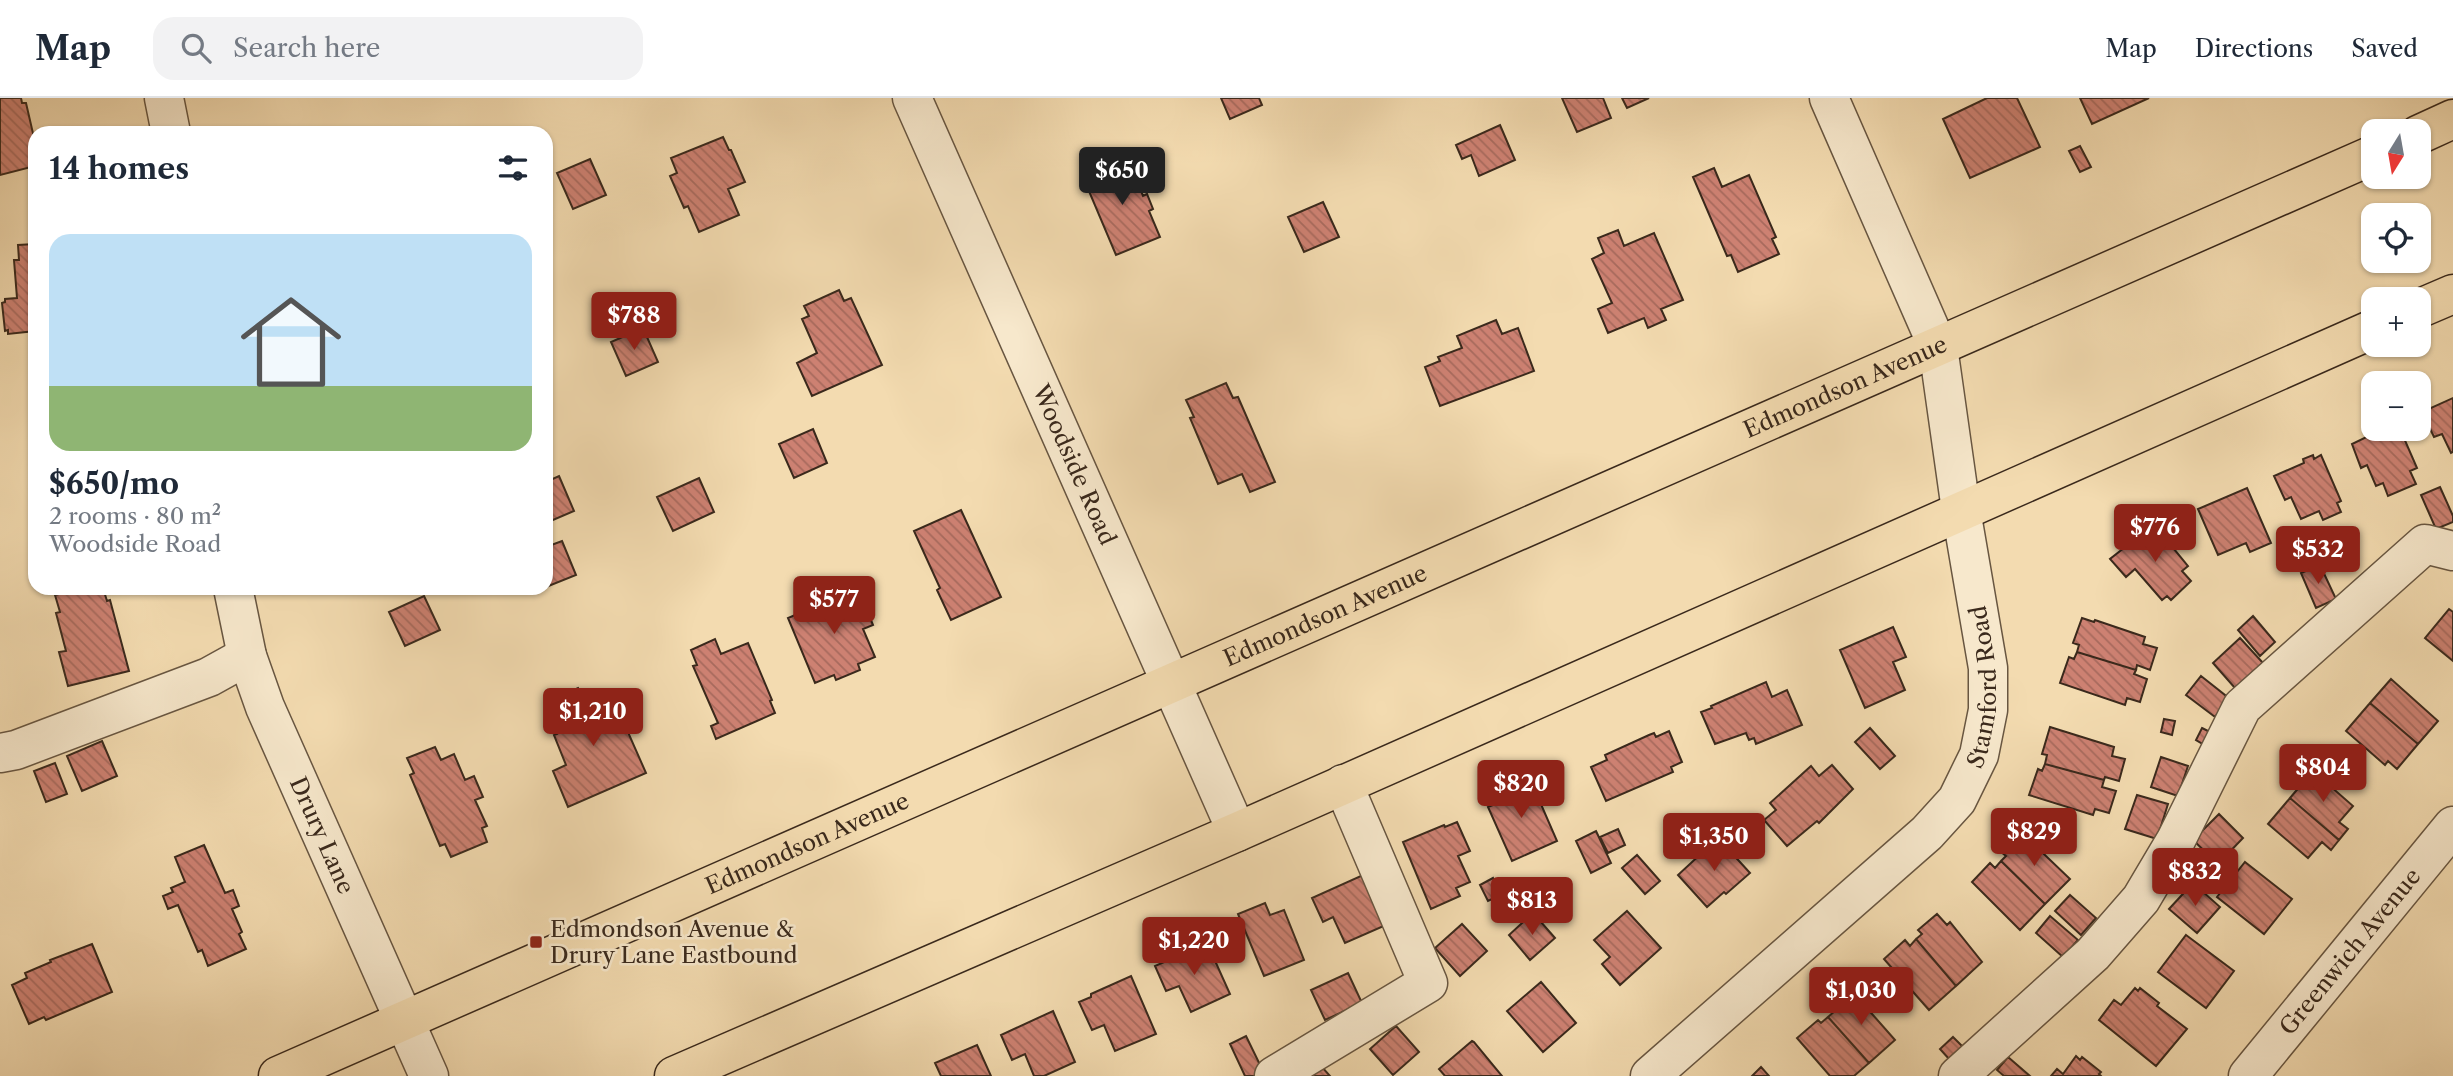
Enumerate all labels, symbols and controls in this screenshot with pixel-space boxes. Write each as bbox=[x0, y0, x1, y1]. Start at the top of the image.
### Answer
search box bbox=[153, 17, 643, 80]
text: Map bbox=[35, 28, 111, 69]
icon: search bbox=[177, 29, 215, 67]
text: Search here bbox=[233, 32, 380, 64]
text: Map bbox=[2105, 34, 2157, 63]
text: Directions bbox=[2195, 34, 2313, 63]
text: Saved bbox=[2351, 34, 2418, 63]
north arrow bbox=[2361, 119, 2431, 189]
map controls bbox=[2361, 119, 2431, 441]
pin: $650 bbox=[1081, 148, 1163, 207]
icon: filters bbox=[494, 149, 532, 187]
text: 14 homes bbox=[49, 150, 189, 187]
text: $650 bbox=[1095, 156, 1149, 184]
button: locate bbox=[2361, 203, 2431, 273]
icon: home bbox=[228, 279, 354, 405]
button: + bbox=[2361, 287, 2431, 357]
pin: $788 bbox=[593, 292, 675, 352]
text: $788 bbox=[607, 301, 661, 329]
street label: Edmondson Avenue bbox=[1739, 330, 1951, 444]
button: − bbox=[2361, 371, 2431, 441]
street label: Woodside Road bbox=[1026, 379, 1122, 549]
text: $650/mo bbox=[49, 465, 179, 502]
text: 2 rooms · 80 m² bbox=[49, 502, 221, 530]
pin: $776 bbox=[2114, 504, 2196, 564]
text: $776 bbox=[2130, 513, 2180, 541]
pin: $532 bbox=[2277, 526, 2359, 586]
text: Woodside Road bbox=[49, 530, 221, 558]
text: $532 bbox=[2292, 535, 2344, 563]
street label: Edmondson Avenue bbox=[1219, 559, 1431, 673]
pin: $577 bbox=[793, 576, 875, 636]
text: $577 bbox=[809, 585, 859, 613]
street label: Stamford Road bbox=[1961, 604, 2002, 773]
pin: $1,210 bbox=[536, 688, 650, 748]
text: $1,210 bbox=[559, 697, 627, 725]
pin: $804 bbox=[2282, 744, 2364, 804]
text: $804 bbox=[2295, 753, 2351, 781]
pin: $820 bbox=[1480, 760, 1562, 820]
text: $820 bbox=[1493, 769, 1549, 797]
street label: Drury Lane bbox=[284, 773, 360, 898]
street label: Edmondson Avenue bbox=[701, 786, 913, 900]
pin: $829 bbox=[1993, 808, 2075, 868]
pin: $1,350 bbox=[1657, 814, 1771, 873]
text: $829 bbox=[2007, 817, 2061, 845]
text: $1,350 bbox=[1679, 822, 1749, 850]
pin: $832 bbox=[2154, 848, 2236, 908]
text: $832 bbox=[2168, 857, 2222, 885]
street label: Greenwich Avenue bbox=[2274, 863, 2427, 1040]
pin: $813 bbox=[1491, 878, 1573, 937]
text: $813 bbox=[1507, 886, 1557, 914]
place label: Edmondson Avenue & Drury Lane Eastbound bbox=[550, 915, 798, 969]
pin: $1,220 bbox=[1137, 918, 1251, 977]
text: $1,220 bbox=[1158, 926, 1230, 954]
marker: Edmondson Avenue & Drury Lane Eastbound bbox=[528, 934, 544, 950]
pin: $1,030 bbox=[1804, 968, 1918, 1027]
text: $1,030 bbox=[1825, 976, 1897, 1004]

